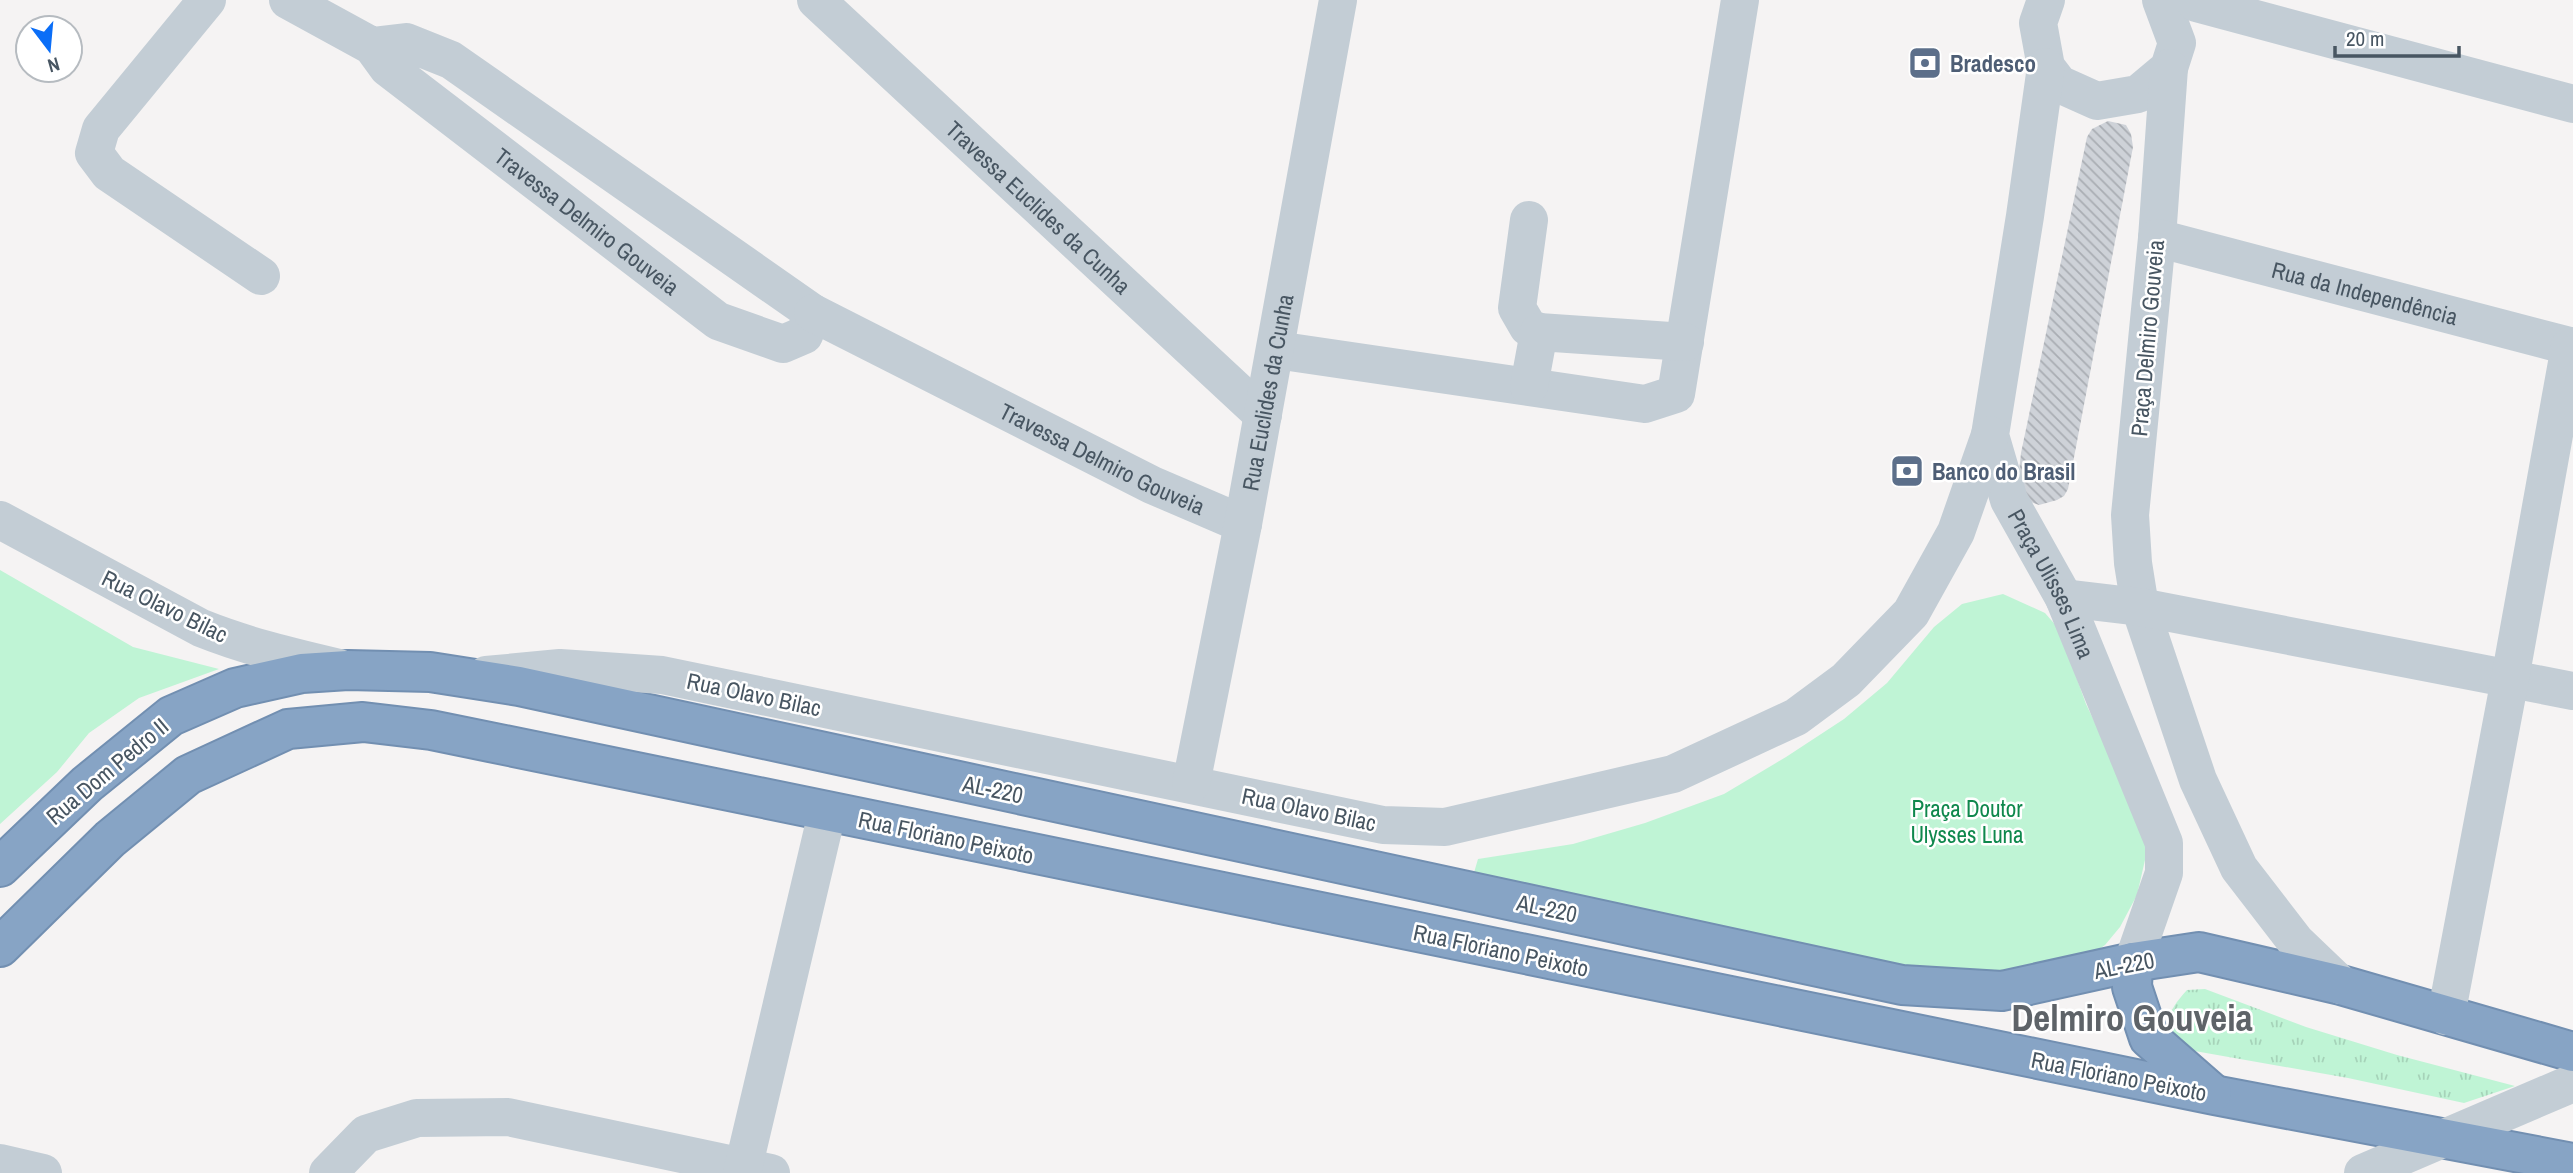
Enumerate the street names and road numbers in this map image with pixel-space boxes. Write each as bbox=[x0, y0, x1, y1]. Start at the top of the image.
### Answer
street label: Travessa Euclides da Cunha bbox=[940, 113, 1138, 301]
street label: Travessa Delmiro Gouveia bbox=[489, 140, 686, 302]
street label: Praça Delmiro Gouveia bbox=[2123, 238, 2171, 438]
street label: Rua da Independência bbox=[2269, 253, 2462, 332]
street label: Rua Euclides da Cunha bbox=[1234, 291, 1300, 493]
street label: Travessa Delmiro Gouveia bbox=[995, 395, 1210, 522]
street label: Praça Ulisses Lima bbox=[2001, 503, 2103, 663]
street label: Rua Olavo Bilac bbox=[97, 562, 233, 650]
street label: Rua Olavo Bilac bbox=[684, 665, 824, 723]
street label: Rua Dom Pedro II bbox=[39, 711, 175, 831]
street label: AL-220 bbox=[959, 767, 1026, 810]
street label: Rua Olavo Bilac bbox=[1239, 780, 1379, 838]
street label: Rua Floriano Peixoto bbox=[856, 803, 1036, 871]
street label: AL-220 bbox=[1513, 886, 1580, 929]
street label: Rua Floriano Peixoto bbox=[1411, 916, 1591, 984]
street label: AL-220 bbox=[2090, 944, 2157, 986]
street label: Rua Floriano Peixoto bbox=[2029, 1044, 2209, 1108]

